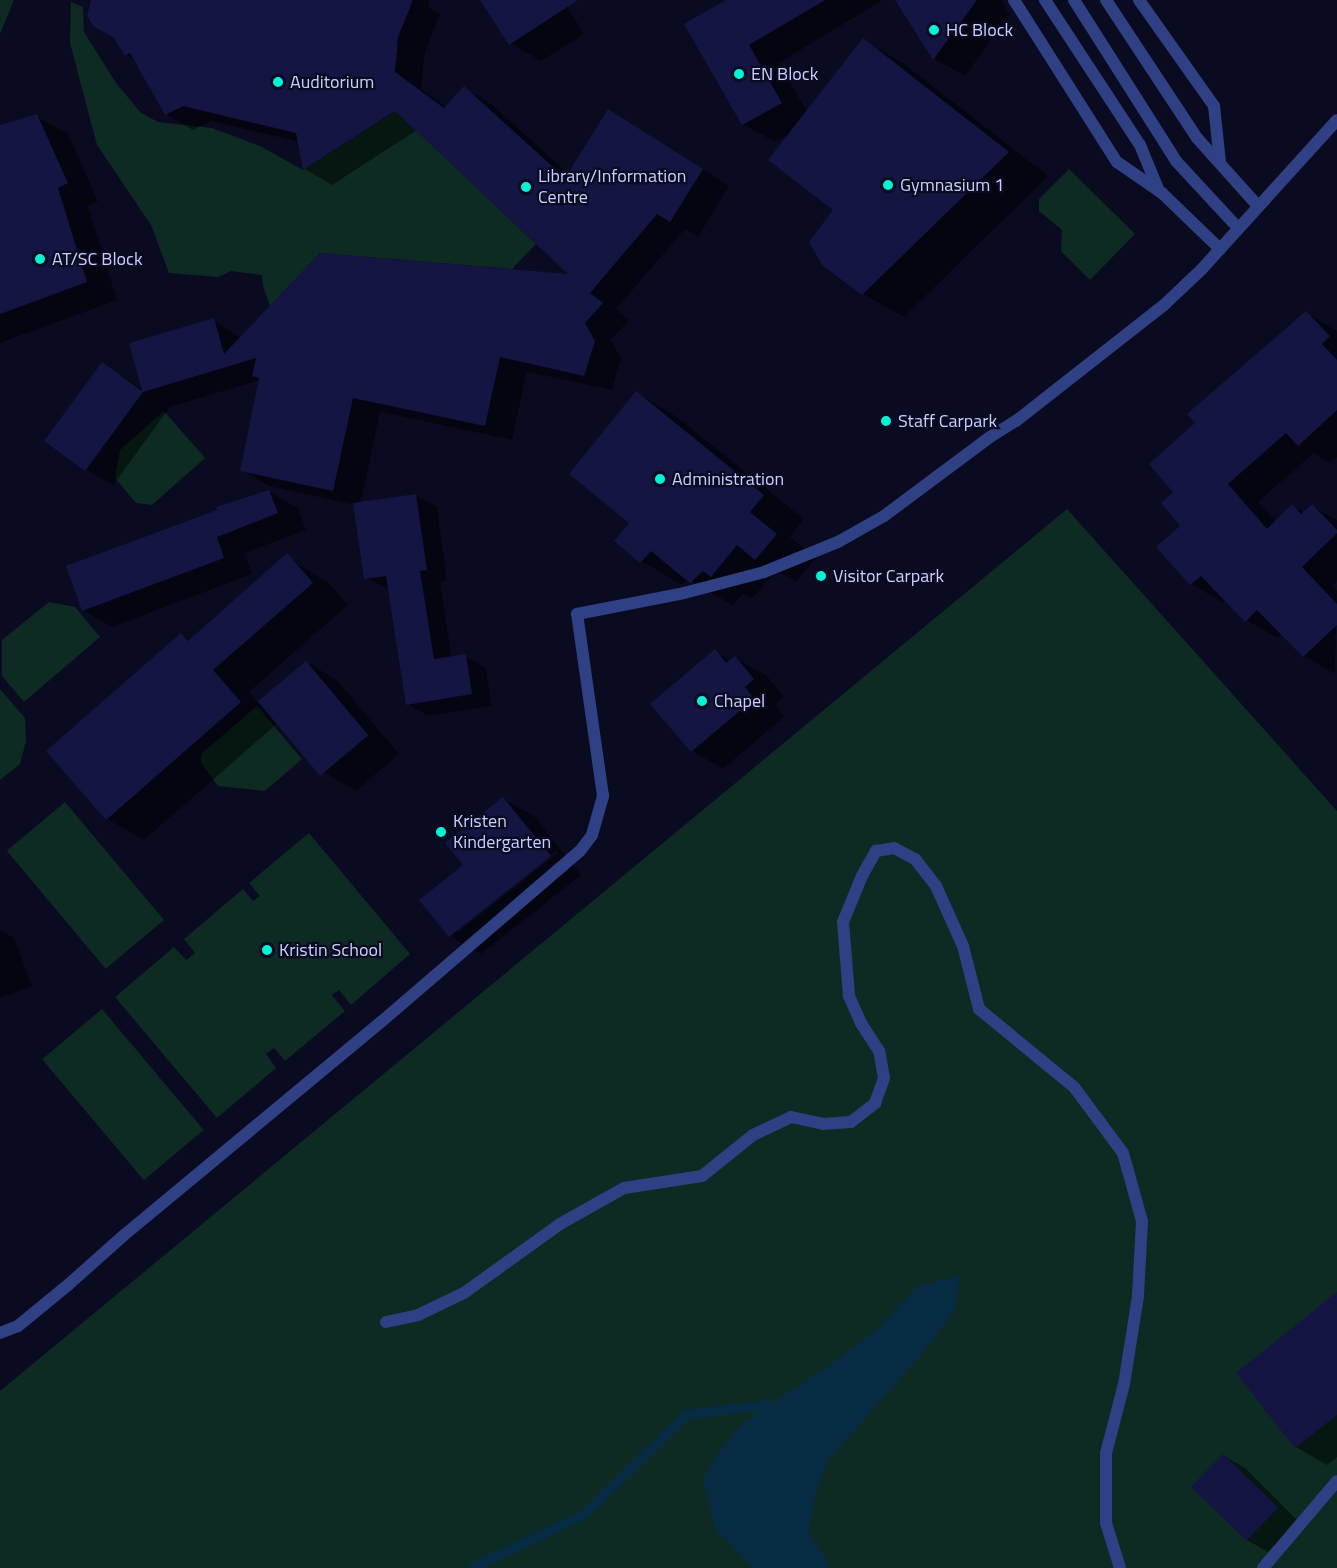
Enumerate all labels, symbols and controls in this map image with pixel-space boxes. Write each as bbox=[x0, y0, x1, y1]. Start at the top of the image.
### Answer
place label: HC Block bbox=[946, 19, 1013, 41]
marker: HC Block bbox=[927, 23, 941, 37]
place label: EN Block bbox=[751, 63, 818, 85]
marker: EN Block bbox=[732, 67, 746, 81]
place label: Auditorium bbox=[290, 71, 374, 93]
marker: Auditorium bbox=[271, 75, 285, 89]
place label: Library/Information Centre bbox=[538, 166, 686, 208]
place label: Gymnasium 1 bbox=[900, 174, 1004, 196]
marker: Gymnasium 1 bbox=[881, 178, 895, 192]
marker: Library/Information Centre bbox=[519, 180, 533, 194]
place label: AT/SC Block bbox=[52, 248, 143, 270]
marker: AT/SC Block bbox=[33, 252, 47, 266]
place label: Staff Carpark bbox=[898, 410, 997, 432]
marker: Staff Carpark bbox=[879, 414, 893, 428]
place label: Administration bbox=[672, 468, 784, 490]
marker: Administration bbox=[653, 472, 667, 486]
place label: Visitor Carpark bbox=[833, 565, 944, 587]
marker: Visitor Carpark bbox=[814, 569, 828, 583]
place label: Chapel bbox=[714, 690, 765, 712]
marker: Chapel bbox=[695, 694, 709, 708]
place label: Kristen Kindergarten bbox=[453, 811, 551, 854]
marker: Kristen Kindergarten bbox=[434, 825, 448, 839]
place label: Kristin School bbox=[279, 939, 382, 961]
marker: Kristin School bbox=[260, 943, 274, 957]

